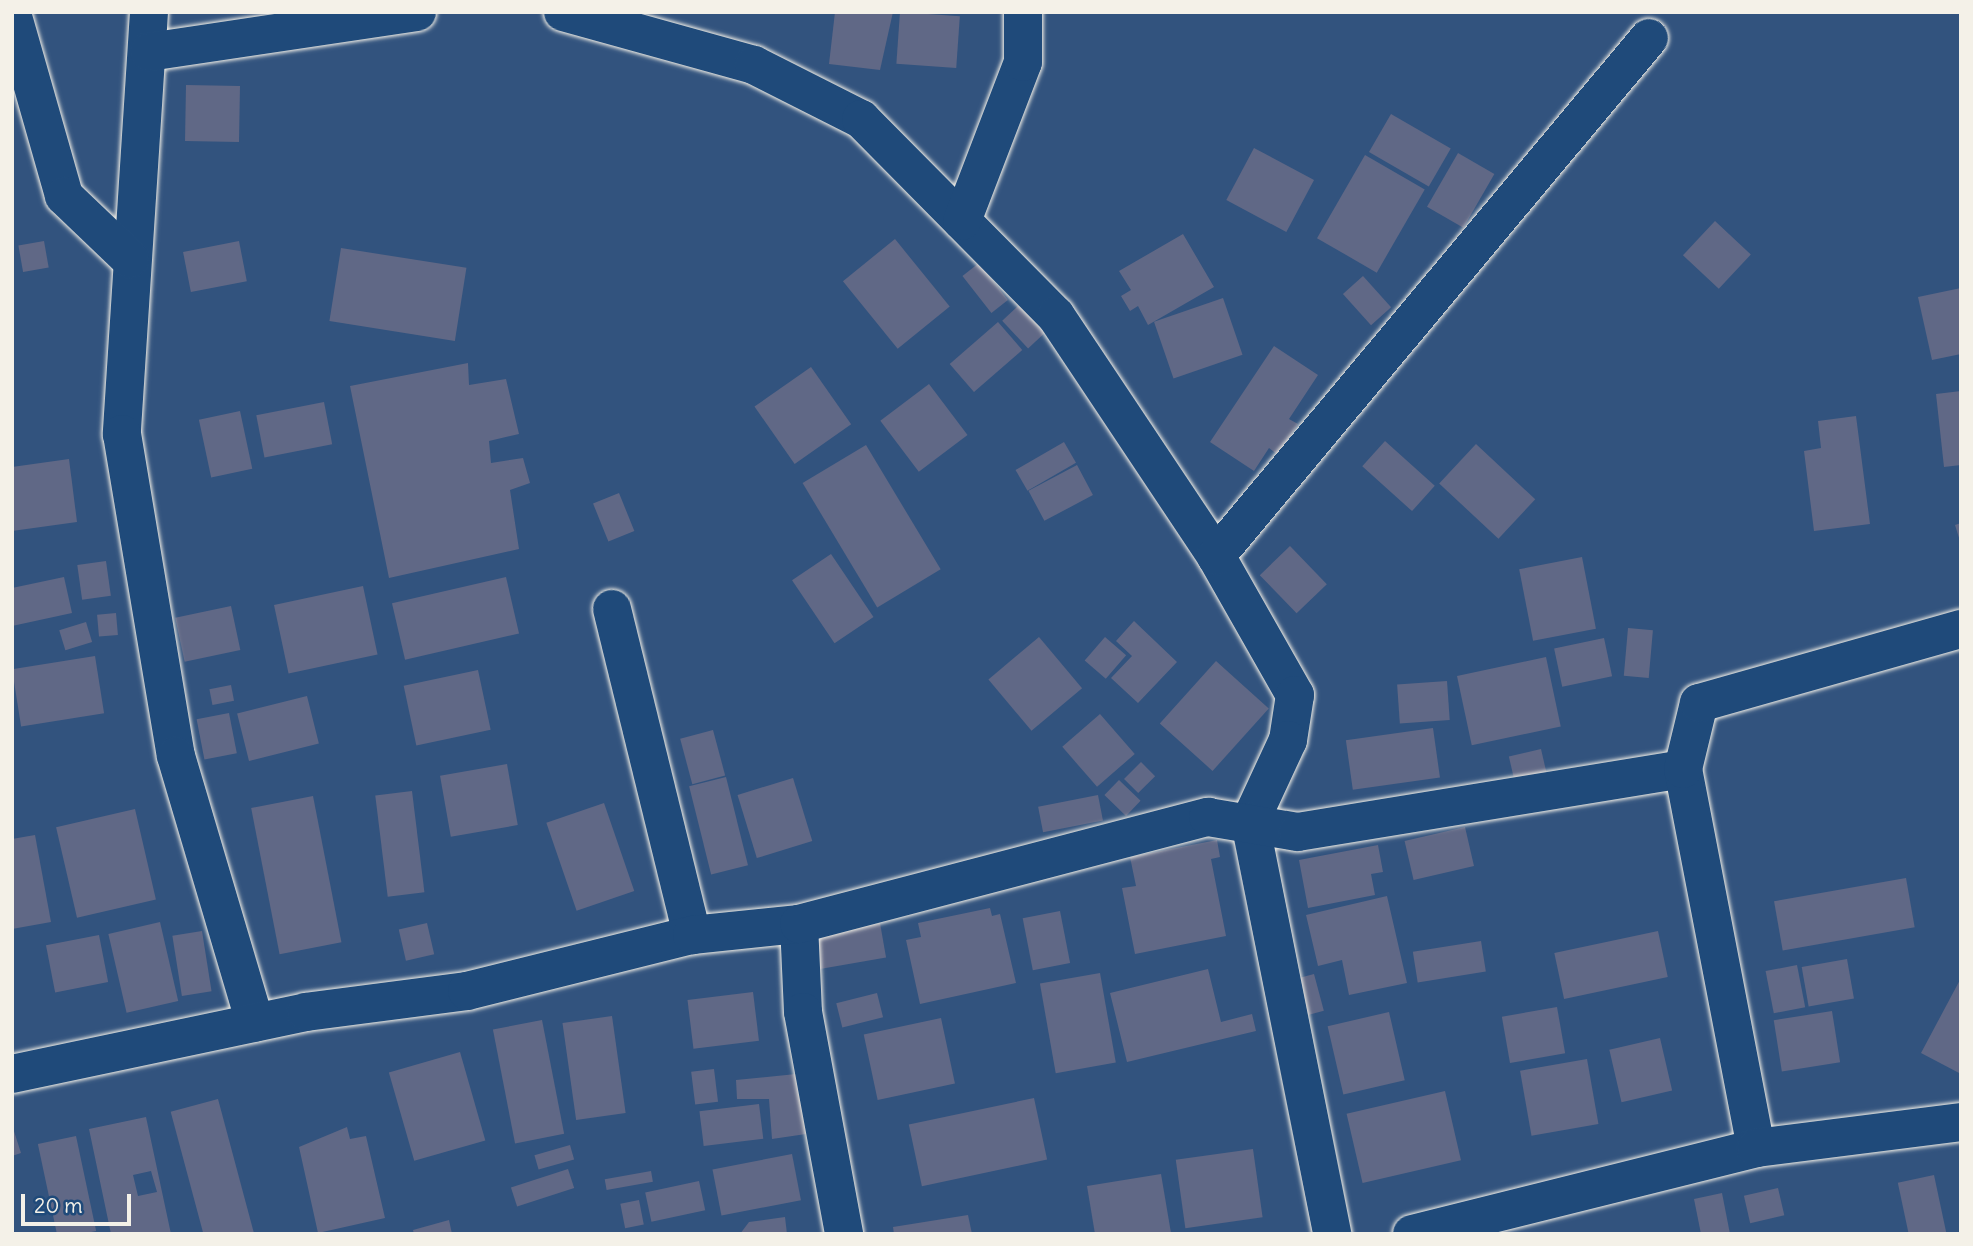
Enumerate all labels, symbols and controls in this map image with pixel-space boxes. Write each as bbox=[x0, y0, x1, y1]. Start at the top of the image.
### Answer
scale bar bbox=[24, 1180, 135, 1224]
text: 20 m bbox=[34, 1192, 83, 1219]

